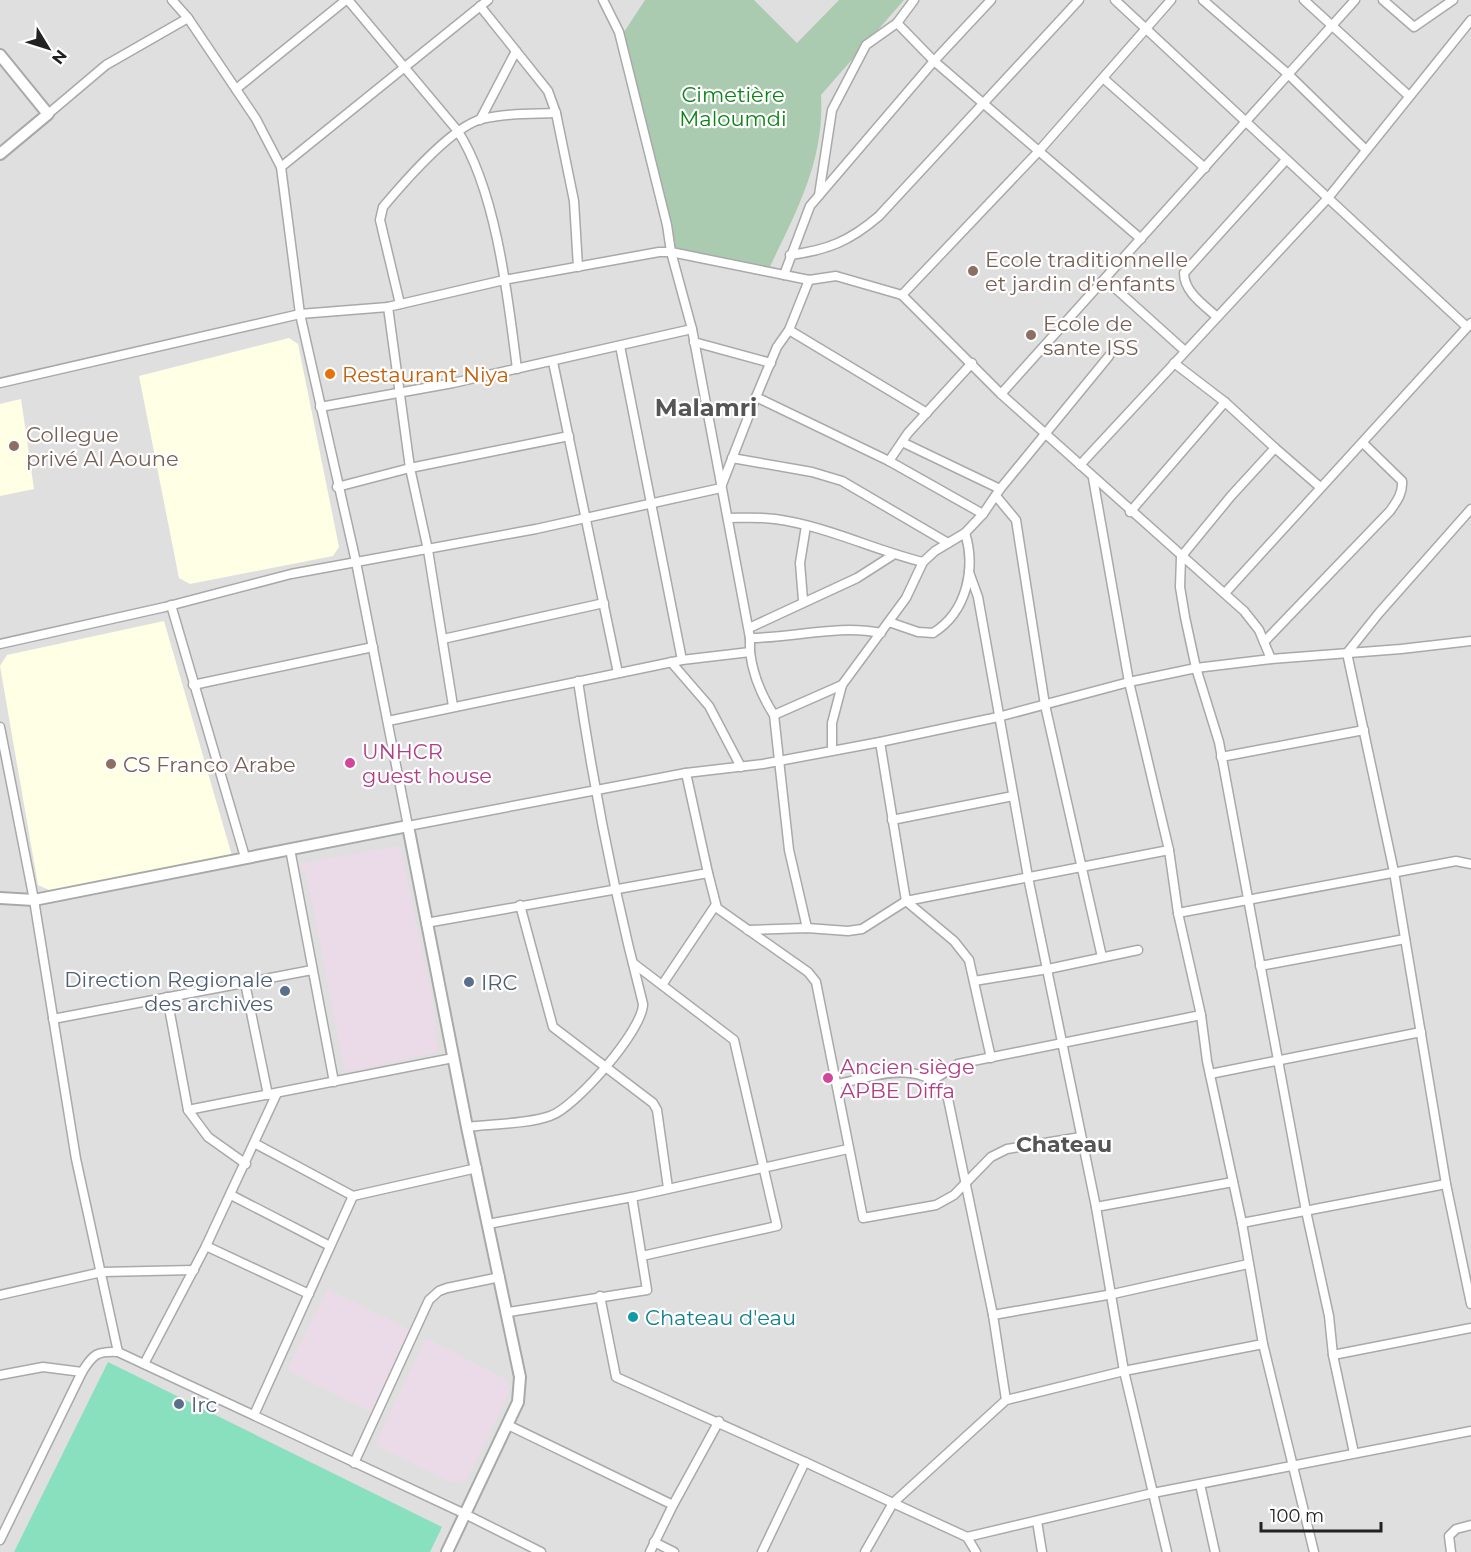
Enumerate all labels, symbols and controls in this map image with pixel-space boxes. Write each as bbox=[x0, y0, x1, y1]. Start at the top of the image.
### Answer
north arrow bbox=[18, 18, 78, 78]
text: N bbox=[48, 46, 71, 68]
park label: Cimetière Maloumdi bbox=[679, 82, 787, 131]
place label: Ecole traditionnelle et jardin d'enfants bbox=[985, 247, 1188, 296]
marker: Ecole traditionnelle et jardin d'enfants bbox=[966, 264, 980, 278]
place label: Ecole de sante ISS bbox=[1043, 311, 1138, 360]
marker: Ecole de sante ISS bbox=[1024, 328, 1038, 342]
place label: Restaurant Niya bbox=[342, 362, 509, 387]
marker: Restaurant Niya bbox=[323, 367, 337, 381]
district label: Malamri bbox=[655, 393, 757, 422]
place label: Collegue privé Al Aoune bbox=[26, 422, 179, 471]
marker: Collegue privé Al Aoune bbox=[7, 439, 21, 453]
place label: UNHCR guest house bbox=[362, 739, 492, 788]
place label: CS Franco Arabe bbox=[123, 752, 296, 777]
marker: UNHCR guest house bbox=[343, 756, 357, 770]
marker: CS Franco Arabe bbox=[104, 757, 118, 771]
place label: Direction Regionale des archives bbox=[64, 967, 273, 1016]
place label: IRC bbox=[481, 970, 518, 995]
marker: IRC bbox=[462, 975, 476, 989]
marker: Direction Regionale des archives bbox=[278, 984, 292, 998]
place label: Ancien siège APBE Diffa bbox=[840, 1054, 975, 1103]
marker: Ancien siège APBE Diffa bbox=[821, 1071, 835, 1085]
district label: Chateau bbox=[1016, 1131, 1112, 1158]
place label: Chateau d'eau bbox=[645, 1305, 796, 1330]
marker: Chateau d'eau bbox=[626, 1310, 640, 1324]
place label: Irc bbox=[191, 1392, 217, 1417]
marker: Irc bbox=[172, 1397, 186, 1411]
scale bar bbox=[1261, 1495, 1381, 1533]
text: 100 m bbox=[1270, 1505, 1324, 1527]

